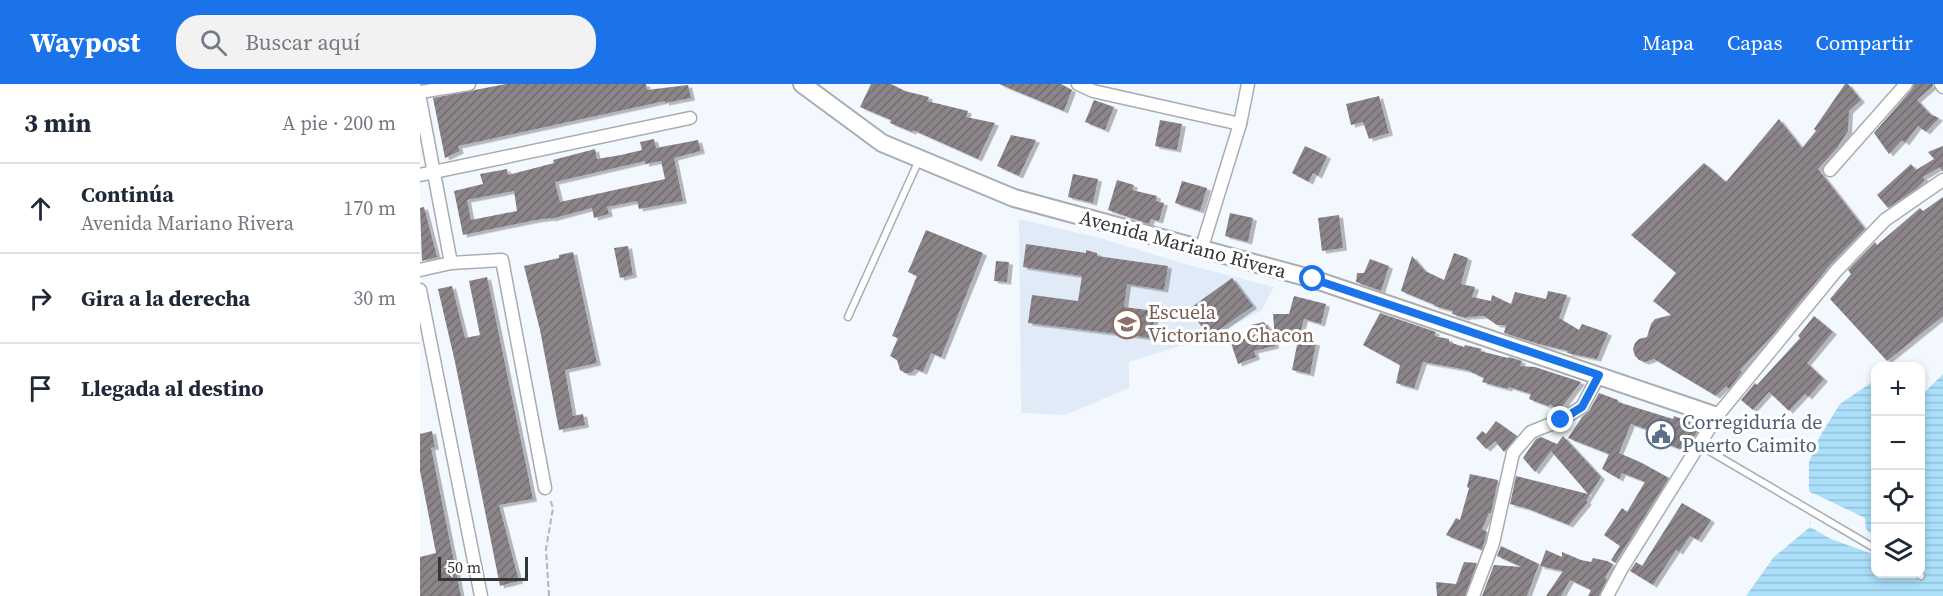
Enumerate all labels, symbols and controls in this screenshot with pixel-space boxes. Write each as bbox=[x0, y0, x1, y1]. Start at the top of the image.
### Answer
search box bbox=[176, 15, 596, 69]
text: Waypost bbox=[30, 23, 140, 61]
icon: search bbox=[197, 26, 230, 59]
text: Buscar aquí bbox=[245, 27, 360, 57]
text: Mapa bbox=[1642, 28, 1694, 57]
text: Capas bbox=[1727, 28, 1783, 57]
text: Compartir bbox=[1816, 28, 1913, 57]
text: 3 min bbox=[24, 105, 91, 141]
text: A pie · 200 m bbox=[282, 109, 396, 137]
text: Continúa bbox=[81, 179, 174, 209]
icon: ahead bbox=[24, 192, 57, 225]
text: 170 m bbox=[343, 194, 396, 222]
street label: Avenida Mariano Rivera bbox=[1076, 203, 1290, 285]
text: Avenida Mariano Rivera bbox=[81, 209, 294, 237]
route start bbox=[1299, 265, 1325, 291]
icon: right bbox=[24, 282, 57, 315]
text: Gira a la derecha bbox=[81, 283, 250, 313]
text: 30 m bbox=[353, 284, 396, 312]
place label: Escuela Victoriano Chacon bbox=[1148, 298, 1314, 349]
school or university icon: Escuela Victoriano Chacon bbox=[1111, 308, 1143, 340]
map controls bbox=[1871, 362, 1925, 578]
button: + bbox=[1871, 362, 1925, 416]
icon: arrive bbox=[24, 372, 57, 405]
text: Llegada al destino bbox=[81, 373, 264, 403]
route end bbox=[1547, 406, 1573, 432]
place label: Corregiduría de Puerto Caimito bbox=[1682, 408, 1822, 459]
button: − bbox=[1871, 416, 1925, 470]
public building icon: Corregiduría de Puerto Caimito bbox=[1645, 418, 1677, 450]
button: locate bbox=[1871, 470, 1925, 524]
button: layers bbox=[1871, 524, 1925, 578]
scale bar bbox=[438, 554, 528, 582]
text: 50 m bbox=[447, 556, 481, 578]

